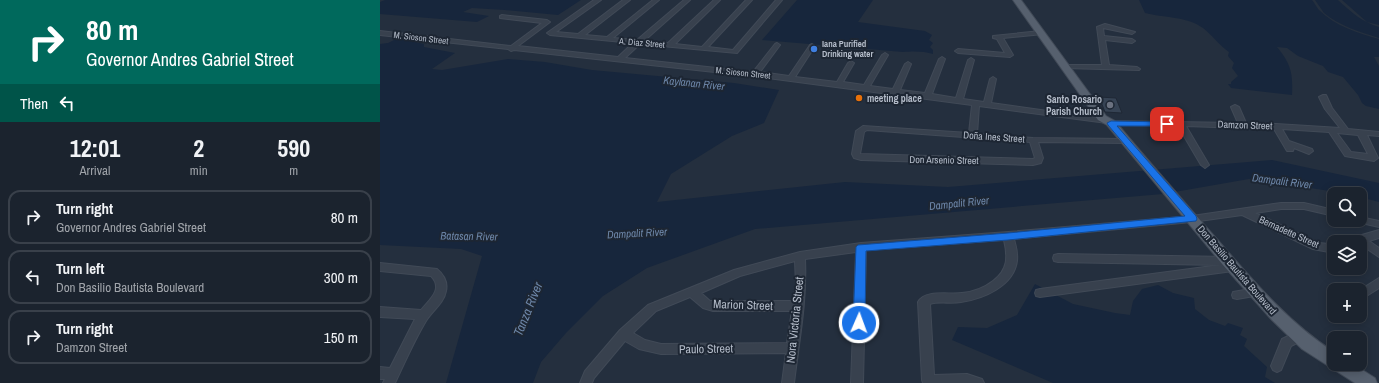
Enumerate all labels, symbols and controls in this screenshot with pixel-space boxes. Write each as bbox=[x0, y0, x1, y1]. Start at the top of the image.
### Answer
text: 80 m bbox=[86, 11, 138, 49]
icon: right bbox=[20, 16, 72, 68]
street label: M. Sioson Street bbox=[393, 29, 449, 47]
street label: A. Diaz Street bbox=[618, 35, 665, 51]
place label: Iana Purified Drinking water bbox=[822, 38, 873, 60]
marker: Iana Purified Drinking water bbox=[809, 44, 819, 54]
text: Governor Andres Gabriel Street bbox=[86, 47, 294, 72]
street label: M. Sioson Street bbox=[715, 64, 771, 82]
water label: Kaylanan River bbox=[663, 73, 726, 93]
icon: left bbox=[56, 92, 78, 114]
place label: meeting place bbox=[867, 92, 922, 105]
text: Then bbox=[20, 93, 48, 114]
marker: meeting place bbox=[854, 93, 864, 103]
place label: Santo Rosario Parish Church bbox=[1046, 93, 1102, 118]
marker: Santo Rosario Parish Church bbox=[1105, 100, 1115, 110]
pin bbox=[1150, 107, 1184, 141]
icon: arrive bbox=[1156, 113, 1178, 135]
street label: Damzon Street bbox=[1217, 118, 1273, 132]
street label: Doña Ines Street bbox=[963, 128, 1026, 146]
text: 12:01 bbox=[70, 132, 120, 164]
text: 2 bbox=[193, 132, 204, 164]
text: 590 bbox=[277, 132, 310, 164]
street label: Don Arsenio Street bbox=[909, 153, 979, 167]
text: Arrival bbox=[80, 162, 110, 179]
text: min bbox=[190, 162, 208, 179]
text: m bbox=[289, 162, 298, 179]
water label: Dampalit River bbox=[1251, 170, 1314, 192]
map controls bbox=[1327, 187, 1367, 371]
button: search bbox=[1327, 187, 1367, 227]
water label: Dampalit River bbox=[928, 193, 991, 213]
text: Turn right bbox=[56, 198, 113, 219]
icon: right bbox=[22, 206, 44, 228]
text: 80 m bbox=[331, 207, 358, 228]
street label: Bernadette Street bbox=[1257, 213, 1322, 251]
text: Governor Andres Gabriel Street bbox=[56, 219, 206, 236]
street label: Don Basilio Bautista Boulevard bbox=[1195, 223, 1279, 317]
water label: Dampalit River bbox=[607, 224, 668, 242]
water label: Batasan River bbox=[440, 229, 499, 244]
button: layers bbox=[1327, 235, 1367, 275]
text: Turn left bbox=[56, 258, 104, 279]
icon: left bbox=[22, 266, 44, 288]
text: 300 m bbox=[324, 267, 358, 288]
street label: Nora Victoria Street bbox=[783, 276, 808, 364]
text: Don Basilio Bautista Boulevard bbox=[56, 279, 204, 296]
water label: Tanza River bbox=[510, 279, 547, 338]
button: + bbox=[1327, 283, 1367, 323]
street label: Marion Street bbox=[713, 296, 773, 314]
position arrow bbox=[838, 302, 880, 344]
text: Turn right bbox=[56, 318, 113, 339]
icon: right bbox=[22, 326, 44, 348]
text: 150 m bbox=[324, 327, 358, 348]
button: − bbox=[1327, 331, 1367, 371]
text: Damzon Street bbox=[56, 339, 127, 356]
street label: Paulo Street bbox=[679, 341, 733, 357]

